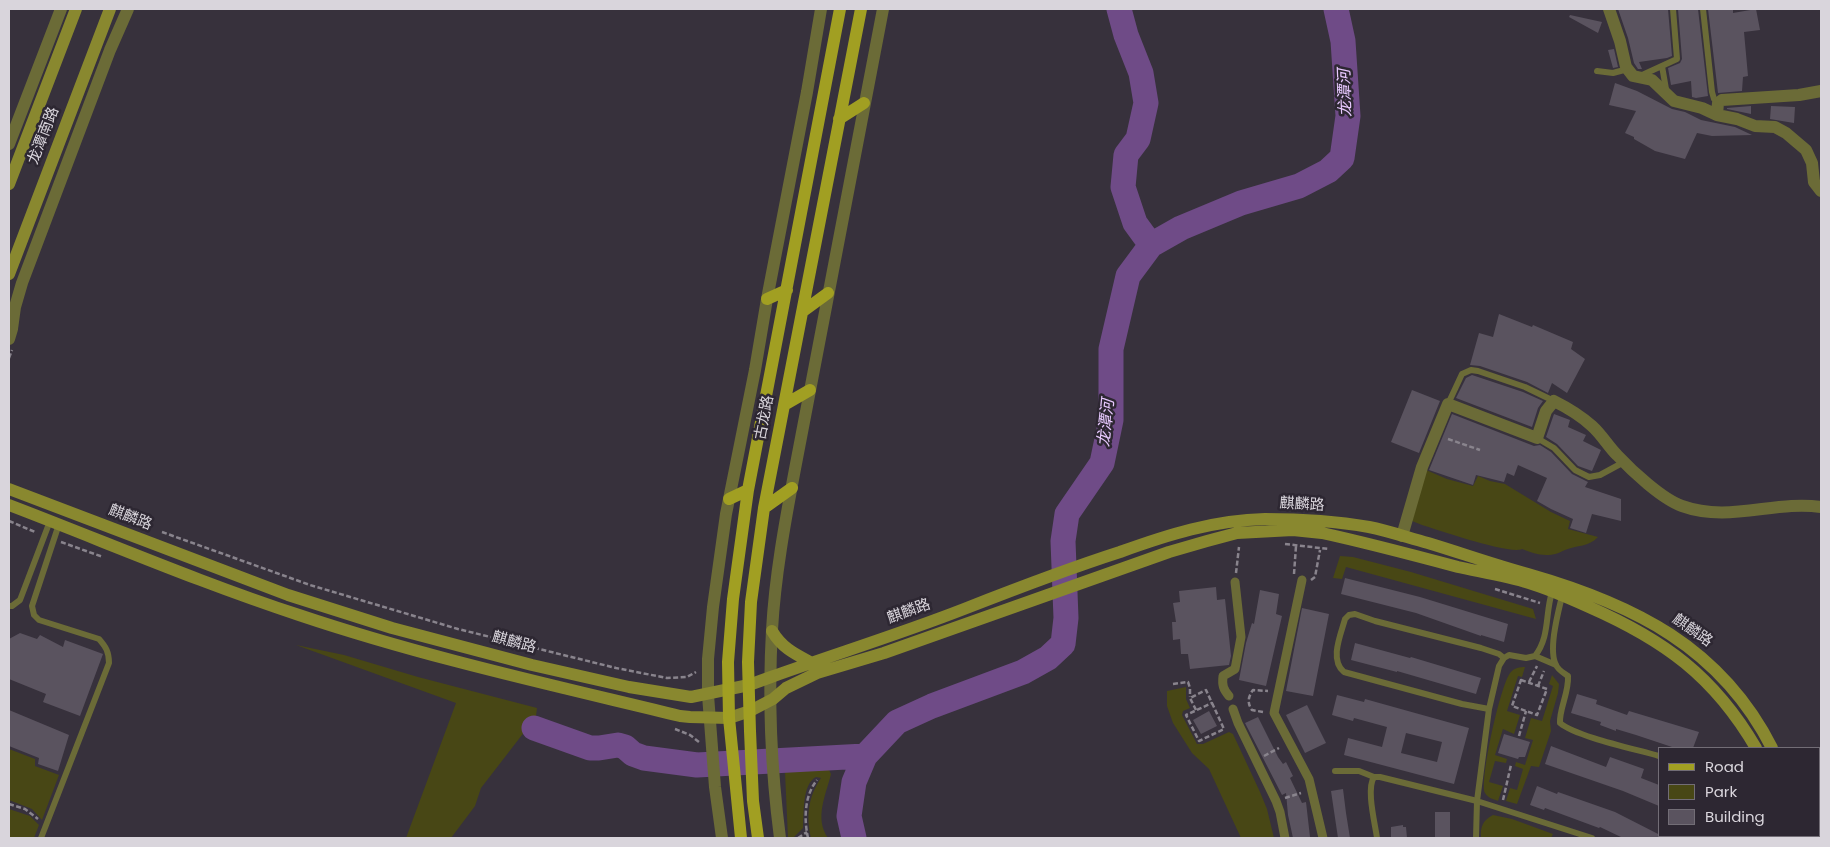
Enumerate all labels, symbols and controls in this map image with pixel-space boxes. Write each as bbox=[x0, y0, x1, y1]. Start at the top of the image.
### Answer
water label: 龙潭河 bbox=[1336, 69, 1356, 117]
street label: 龙潭南路 bbox=[25, 105, 63, 167]
street label: 古龙路 bbox=[752, 394, 778, 442]
water label: 龙潭河 bbox=[1095, 398, 1119, 448]
street label: 麒麟路 bbox=[1279, 495, 1325, 515]
street label: 麒麟路 bbox=[106, 502, 154, 534]
street label: 麒麟路 bbox=[885, 596, 933, 628]
street label: 麒麟路 bbox=[1668, 611, 1716, 651]
street label: 麒麟路 bbox=[490, 628, 538, 658]
legend bbox=[1658, 747, 1820, 837]
text: Road bbox=[1705, 756, 1744, 777]
text: Park bbox=[1705, 781, 1737, 802]
text: Building bbox=[1705, 806, 1765, 827]

